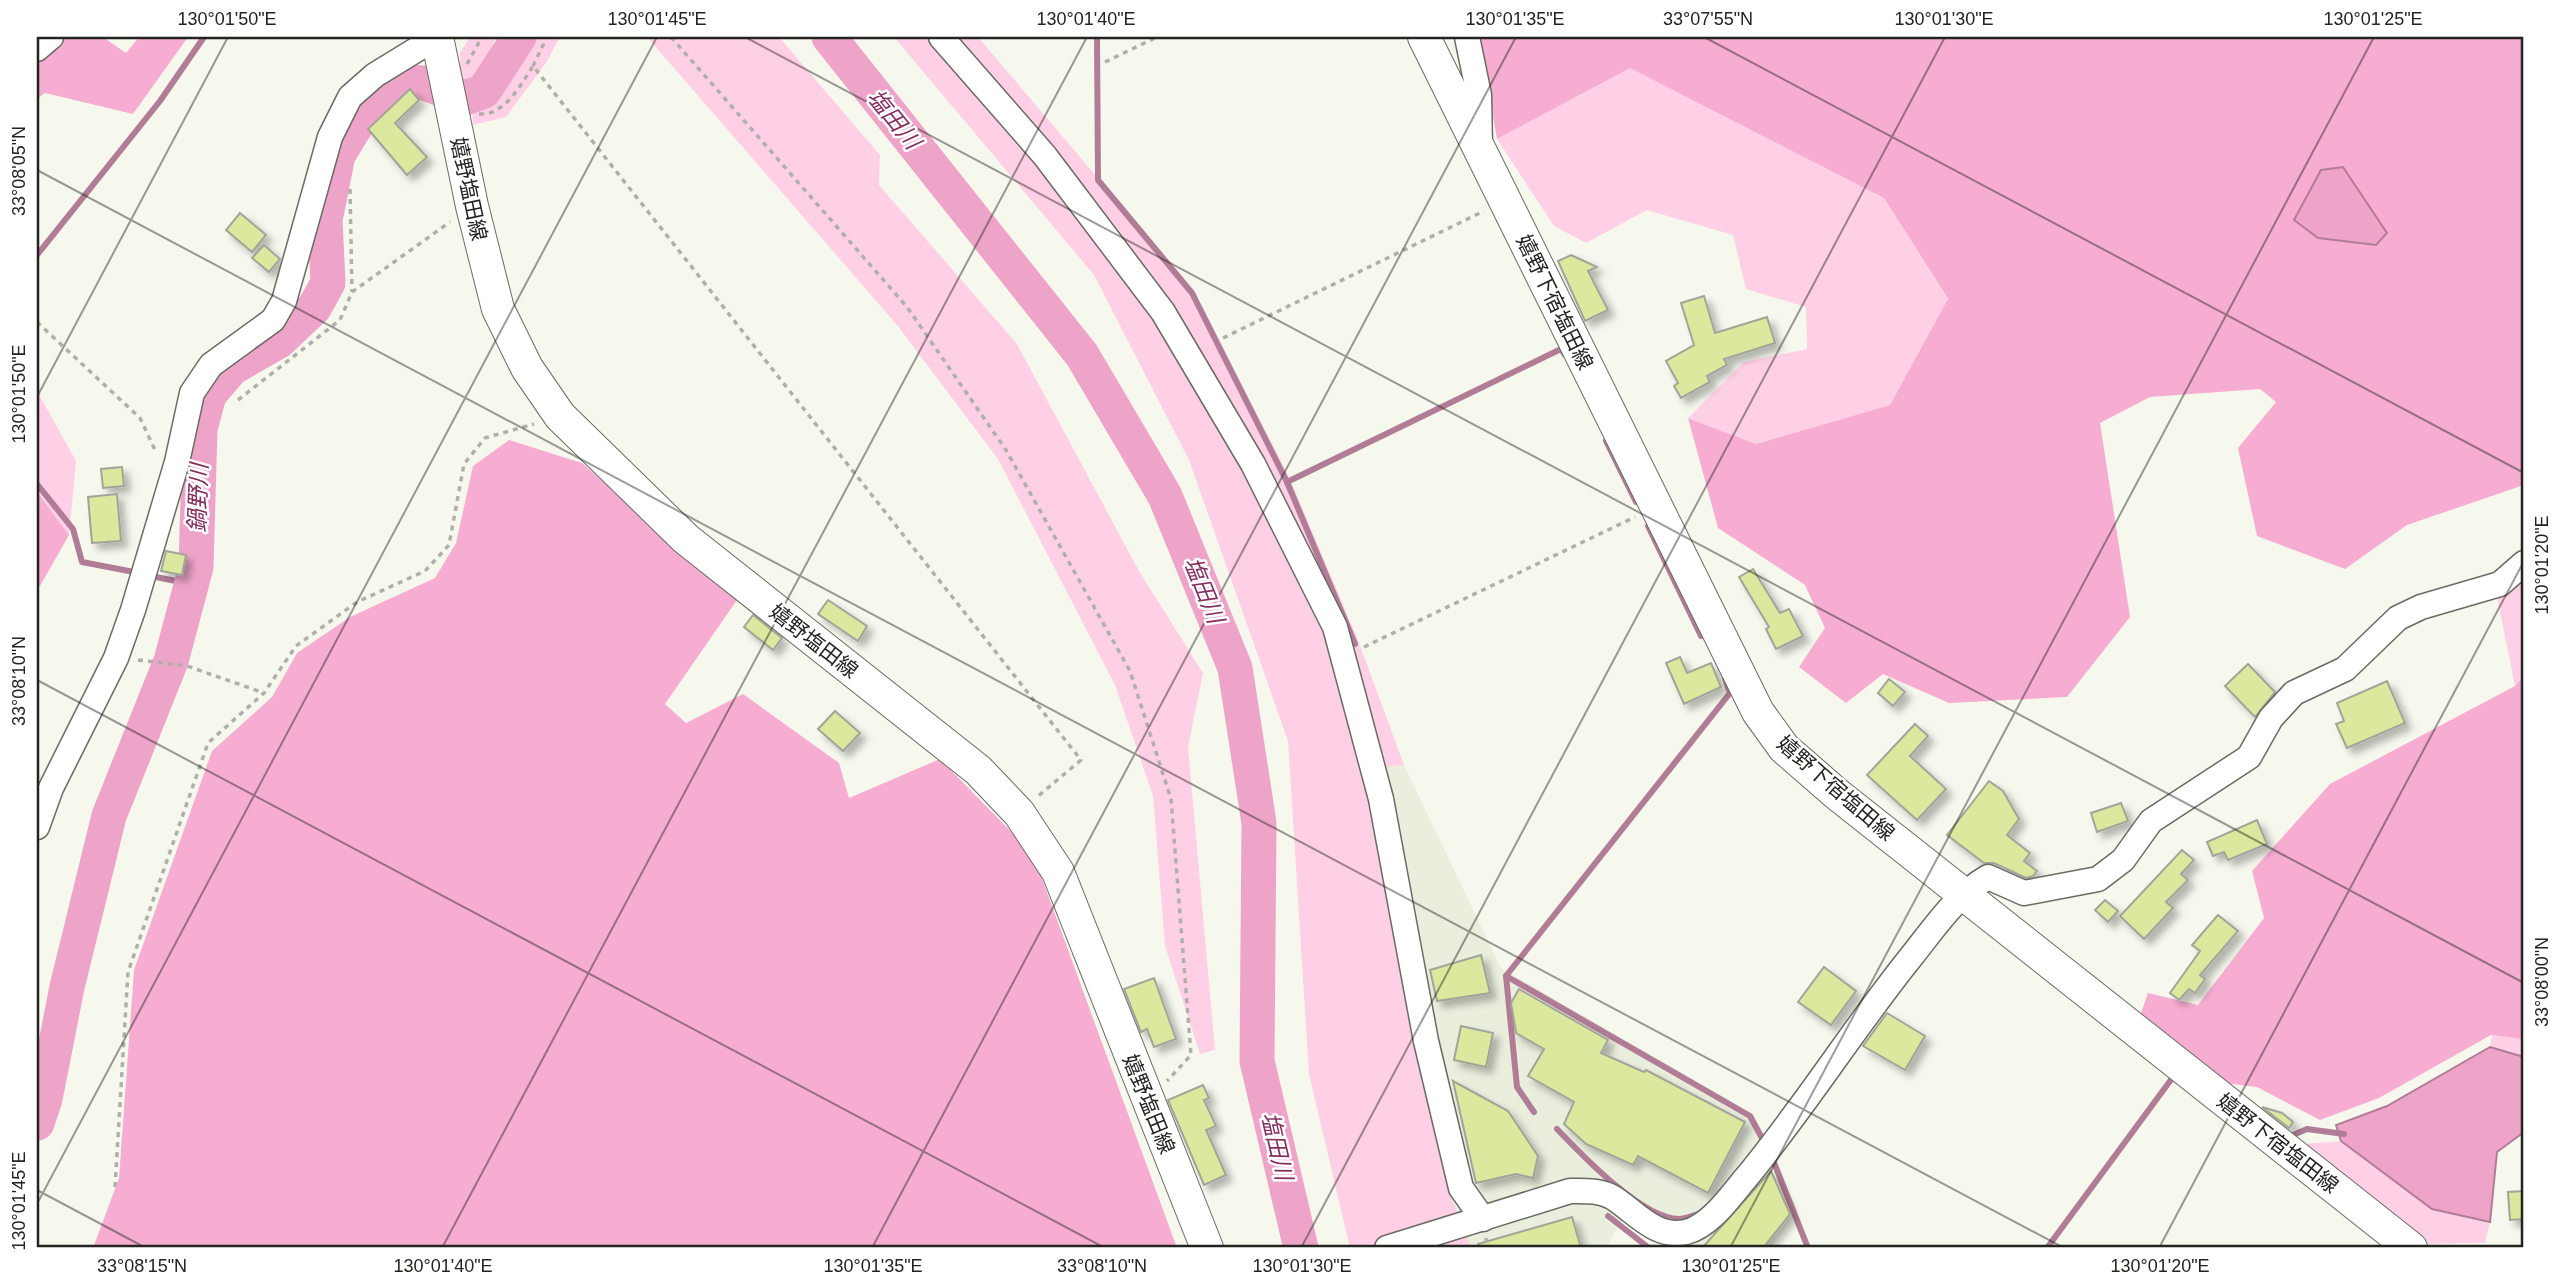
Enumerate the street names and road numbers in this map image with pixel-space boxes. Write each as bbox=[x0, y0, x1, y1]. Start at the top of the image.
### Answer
street label: 嬉野塩田線 bbox=[447, 135, 491, 243]
street label: 嬉野下宿塩田線 bbox=[1512, 231, 1598, 373]
street label: 嬉野塩田線 bbox=[766, 600, 862, 682]
street label: 嬉野下宿塩田線 bbox=[1773, 731, 1899, 845]
street label: 嬉野塩田線 bbox=[1119, 1051, 1179, 1157]
street label: 嬉野下宿塩田線 bbox=[2213, 1089, 2343, 1197]

